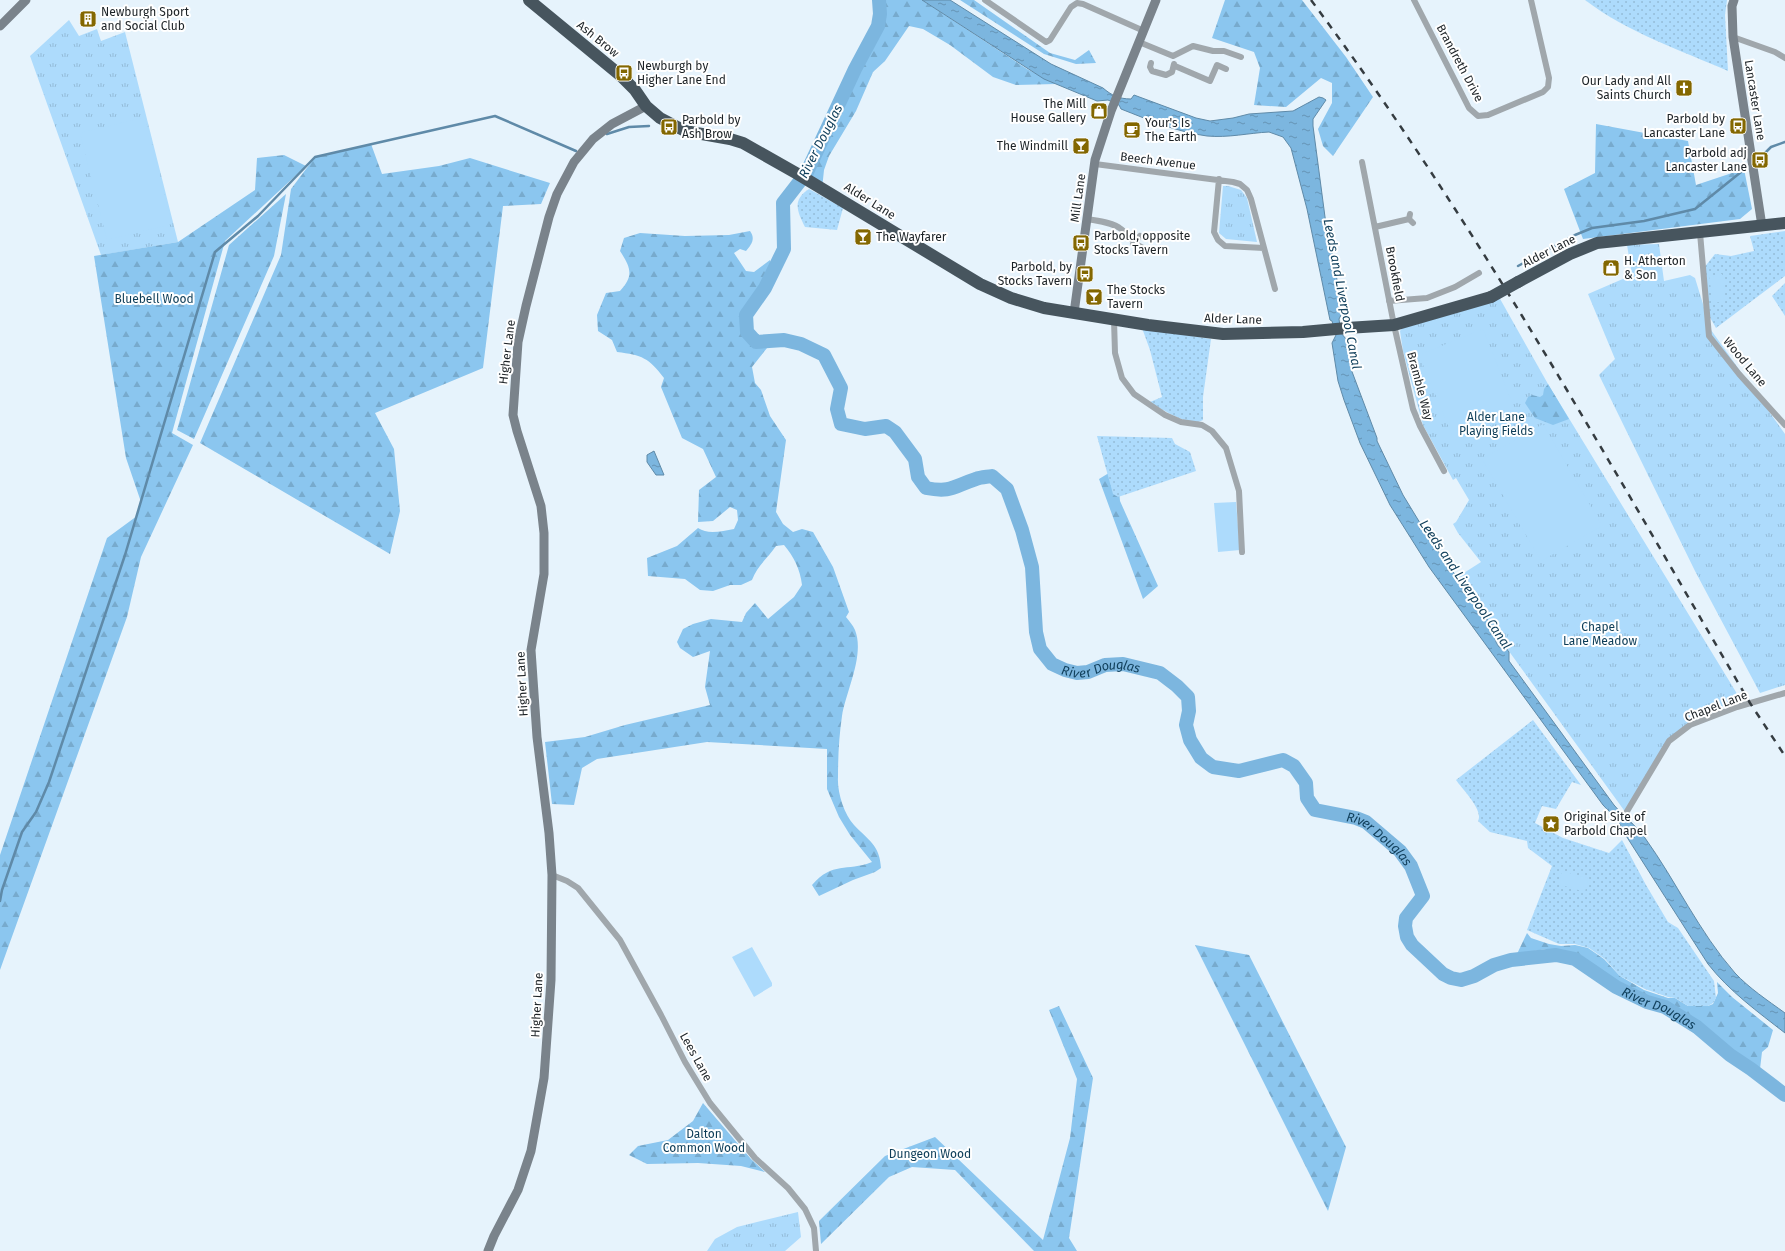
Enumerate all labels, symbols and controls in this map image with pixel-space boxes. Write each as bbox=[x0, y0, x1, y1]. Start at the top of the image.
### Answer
place label: Newburgh Sport and Social Club bbox=[101, 5, 190, 33]
building icon: Newburgh Sport and Social Club bbox=[78, 9, 98, 29]
street label: Ash Brow bbox=[574, 18, 622, 60]
street label: Brandreth Drive bbox=[1434, 22, 1486, 104]
place label: Newburgh by Higher Lane End bbox=[637, 59, 726, 87]
street label: Lancaster Lane bbox=[1742, 59, 1768, 141]
bus stop icon: Newburgh by Higher Lane End bbox=[614, 63, 634, 83]
place label: Our Lady and All Saints Church bbox=[1581, 74, 1671, 102]
church icon: Our Lady and All Saints Church bbox=[1674, 78, 1694, 98]
place label: The Mill House Gallery bbox=[1010, 97, 1086, 125]
shop icon: The Mill House Gallery bbox=[1089, 101, 1109, 121]
water label: River Douglas bbox=[795, 102, 845, 181]
place label: Parbold by Lancaster Lane bbox=[1643, 112, 1725, 140]
place label: Parbold by Ash Brow bbox=[682, 113, 741, 141]
place label: Your's Is The Earth bbox=[1145, 116, 1197, 144]
bus stop icon: Parbold by Lancaster Lane bbox=[1728, 116, 1748, 136]
bus stop icon: Parbold by Ash Brow bbox=[659, 117, 679, 137]
cafe icon: Your's Is The Earth bbox=[1122, 120, 1142, 140]
bar icon: The Windmill bbox=[1071, 136, 1091, 156]
place label: The Windmill bbox=[997, 139, 1068, 153]
place label: Parbold adj Lancaster Lane bbox=[1665, 146, 1747, 174]
street label: Beech Avenue bbox=[1119, 149, 1197, 173]
bus stop icon: Parbold adj Lancaster Lane bbox=[1750, 150, 1770, 170]
street label: Mill Lane bbox=[1068, 173, 1088, 223]
street label: Alder Lane bbox=[842, 180, 898, 222]
water label: Leeds and Liverpool Canal bbox=[1321, 218, 1365, 371]
bar icon: The Wayfarer bbox=[853, 227, 873, 247]
place label: Parbold, opposite Stocks Tavern bbox=[1094, 229, 1190, 257]
place label: The Wayfarer bbox=[876, 230, 947, 244]
street label: Alder Lane bbox=[1520, 232, 1578, 270]
bus stop icon: Parbold, opposite Stocks Tavern bbox=[1071, 233, 1091, 253]
street label: Brookfield bbox=[1383, 245, 1407, 303]
place label: H. Atherton & Son bbox=[1624, 254, 1686, 282]
shop icon: H. Atherton & Son bbox=[1601, 258, 1621, 278]
place label: Parbold, by Stocks Tavern bbox=[998, 260, 1072, 288]
bus stop icon: Parbold, by Stocks Tavern bbox=[1075, 264, 1095, 284]
place label: The Stocks Tavern bbox=[1107, 283, 1165, 311]
bar icon: The Stocks Tavern bbox=[1084, 287, 1104, 307]
park label: Bluebell Wood bbox=[114, 292, 194, 306]
street label: Alder Lane bbox=[1204, 311, 1262, 327]
street label: Higher Lane bbox=[496, 319, 518, 385]
street label: Wood Lane bbox=[1720, 334, 1770, 390]
street label: Bramble Way bbox=[1404, 350, 1436, 422]
park label: Alder Lane Playing Fields bbox=[1459, 410, 1533, 438]
water label: Leeds and Liverpool Canal bbox=[1417, 517, 1515, 652]
park label: Chapel Lane Meadow bbox=[1563, 620, 1637, 648]
street label: Higher Lane bbox=[513, 651, 531, 717]
water label: River Douglas bbox=[1060, 657, 1142, 681]
street label: Chapel Lane bbox=[1682, 688, 1750, 724]
water label: River Douglas bbox=[1345, 809, 1415, 869]
place label: Original Site of Parbold Chapel bbox=[1564, 810, 1647, 838]
place icon: Original Site of Parbold Chapel bbox=[1541, 814, 1561, 834]
street label: Higher Lane bbox=[528, 972, 546, 1038]
water label: River Douglas bbox=[1619, 984, 1699, 1033]
street label: Lees Lane bbox=[677, 1030, 715, 1084]
park label: Dalton Common Wood bbox=[663, 1127, 745, 1155]
park label: Dungeon Wood bbox=[889, 1147, 971, 1161]

